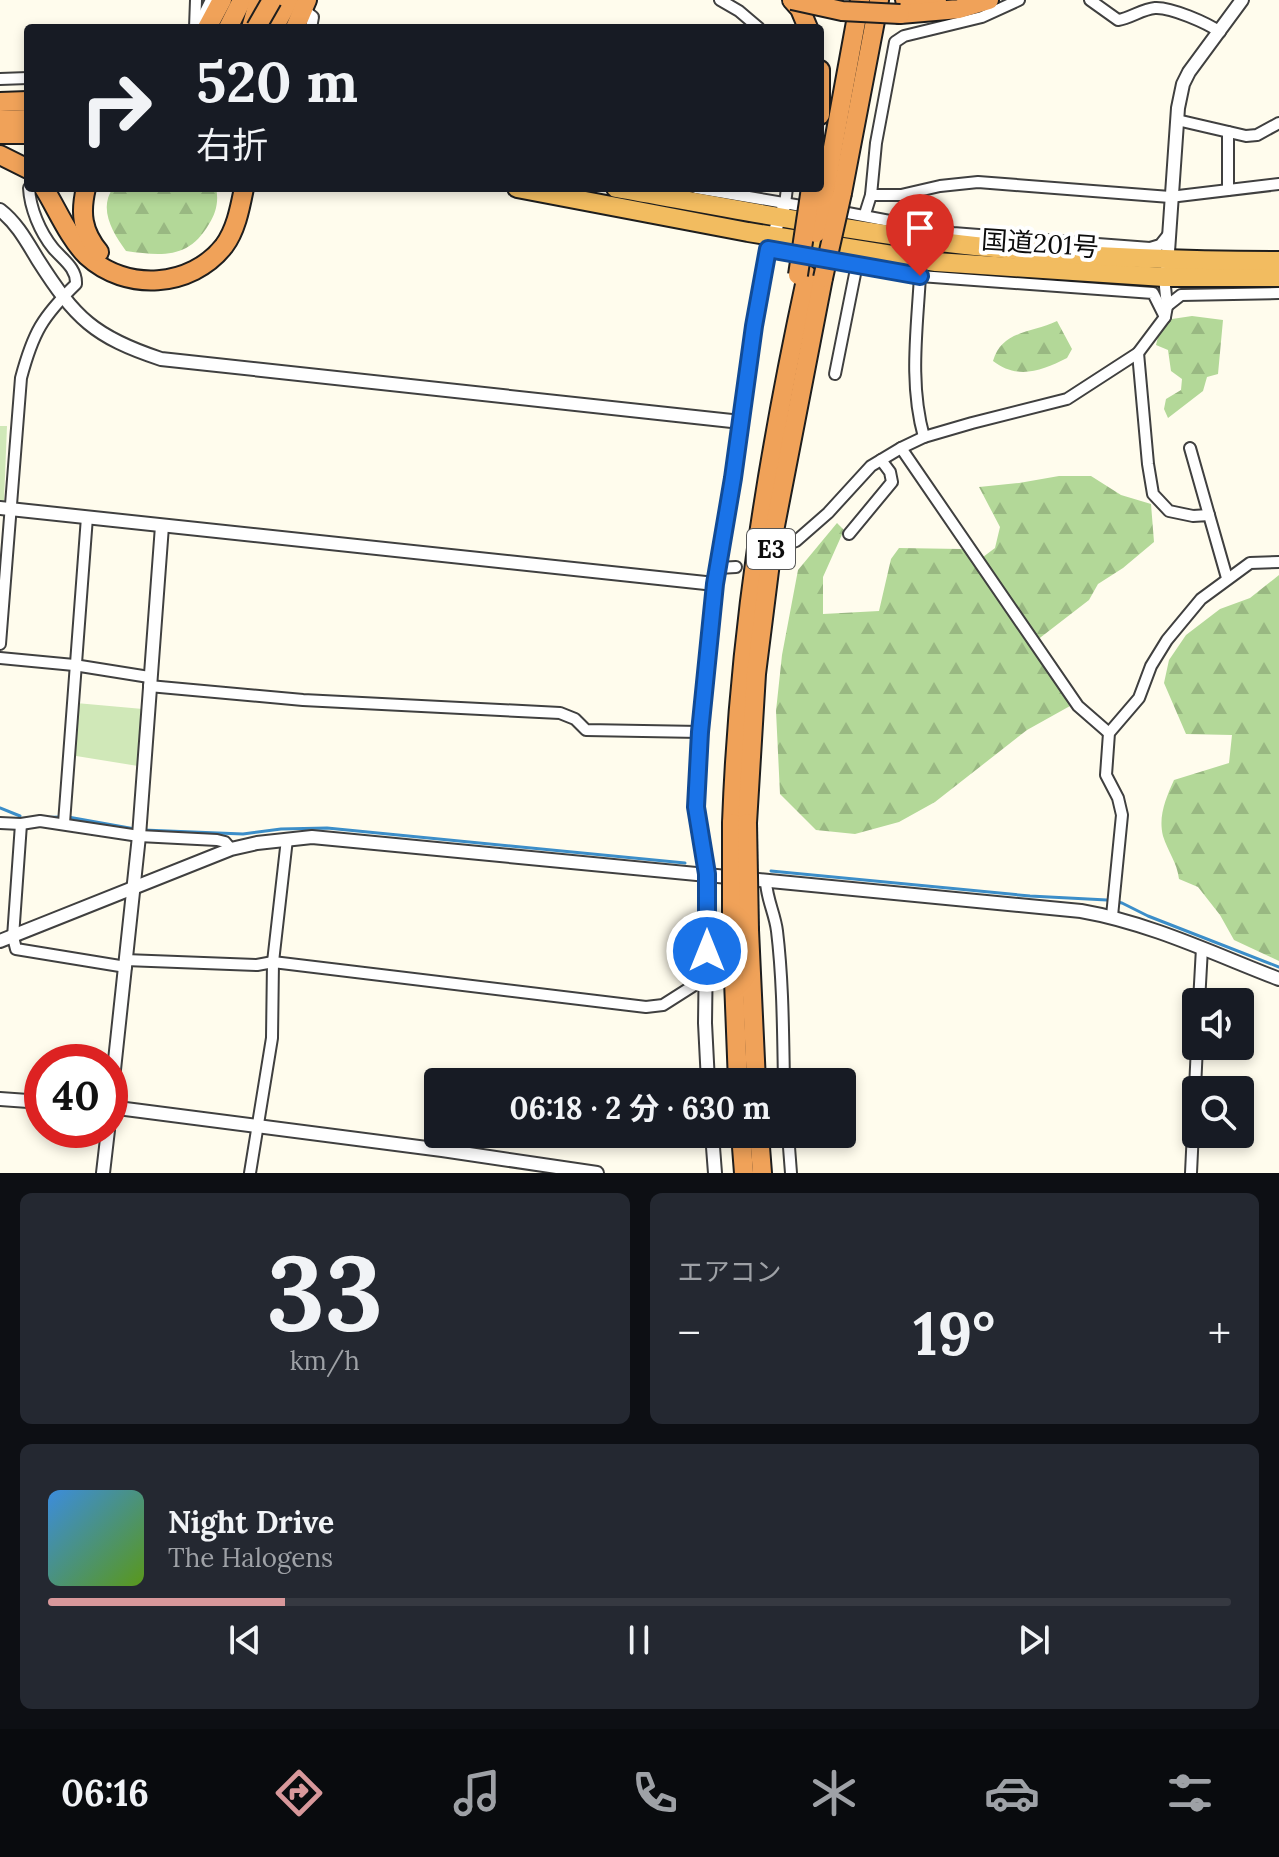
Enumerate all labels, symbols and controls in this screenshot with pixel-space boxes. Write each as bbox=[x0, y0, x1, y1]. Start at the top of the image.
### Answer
text: 520 m bbox=[196, 46, 358, 117]
icon: right bbox=[64, 56, 168, 160]
text: 右折 bbox=[196, 122, 268, 168]
pin bbox=[886, 194, 954, 276]
icon: arrive bbox=[898, 206, 942, 250]
street label: 国道201号 bbox=[980, 222, 1100, 264]
road number: E3 bbox=[747, 529, 795, 569]
position arrow bbox=[665, 909, 749, 993]
map controls bbox=[1182, 988, 1254, 1148]
button: sound bbox=[1182, 988, 1254, 1060]
speed limit sign: 40 bbox=[24, 1044, 128, 1148]
button: search bbox=[1182, 1076, 1254, 1148]
text: 06:18 · 2 分 · 630 m bbox=[510, 1089, 770, 1127]
text: 33 bbox=[267, 1225, 383, 1358]
text: エアコン bbox=[678, 1255, 782, 1288]
text: 19° bbox=[913, 1295, 995, 1371]
text: − bbox=[678, 1305, 701, 1361]
text: + bbox=[1208, 1305, 1231, 1361]
text: km/h bbox=[290, 1344, 360, 1377]
text: Night Drive bbox=[168, 1503, 334, 1541]
text: The Halogens bbox=[168, 1541, 333, 1574]
icon: previous bbox=[223, 1618, 267, 1662]
icon: pause bbox=[617, 1618, 661, 1662]
icon: next bbox=[1012, 1618, 1056, 1662]
icon: directions bbox=[271, 1765, 327, 1821]
icon: music bbox=[449, 1765, 505, 1821]
icon: phone bbox=[627, 1765, 683, 1821]
icon: climate bbox=[806, 1765, 862, 1821]
icon: car bbox=[984, 1765, 1040, 1821]
icon: filters bbox=[1162, 1765, 1218, 1821]
text: 06:16 bbox=[61, 1770, 149, 1816]

